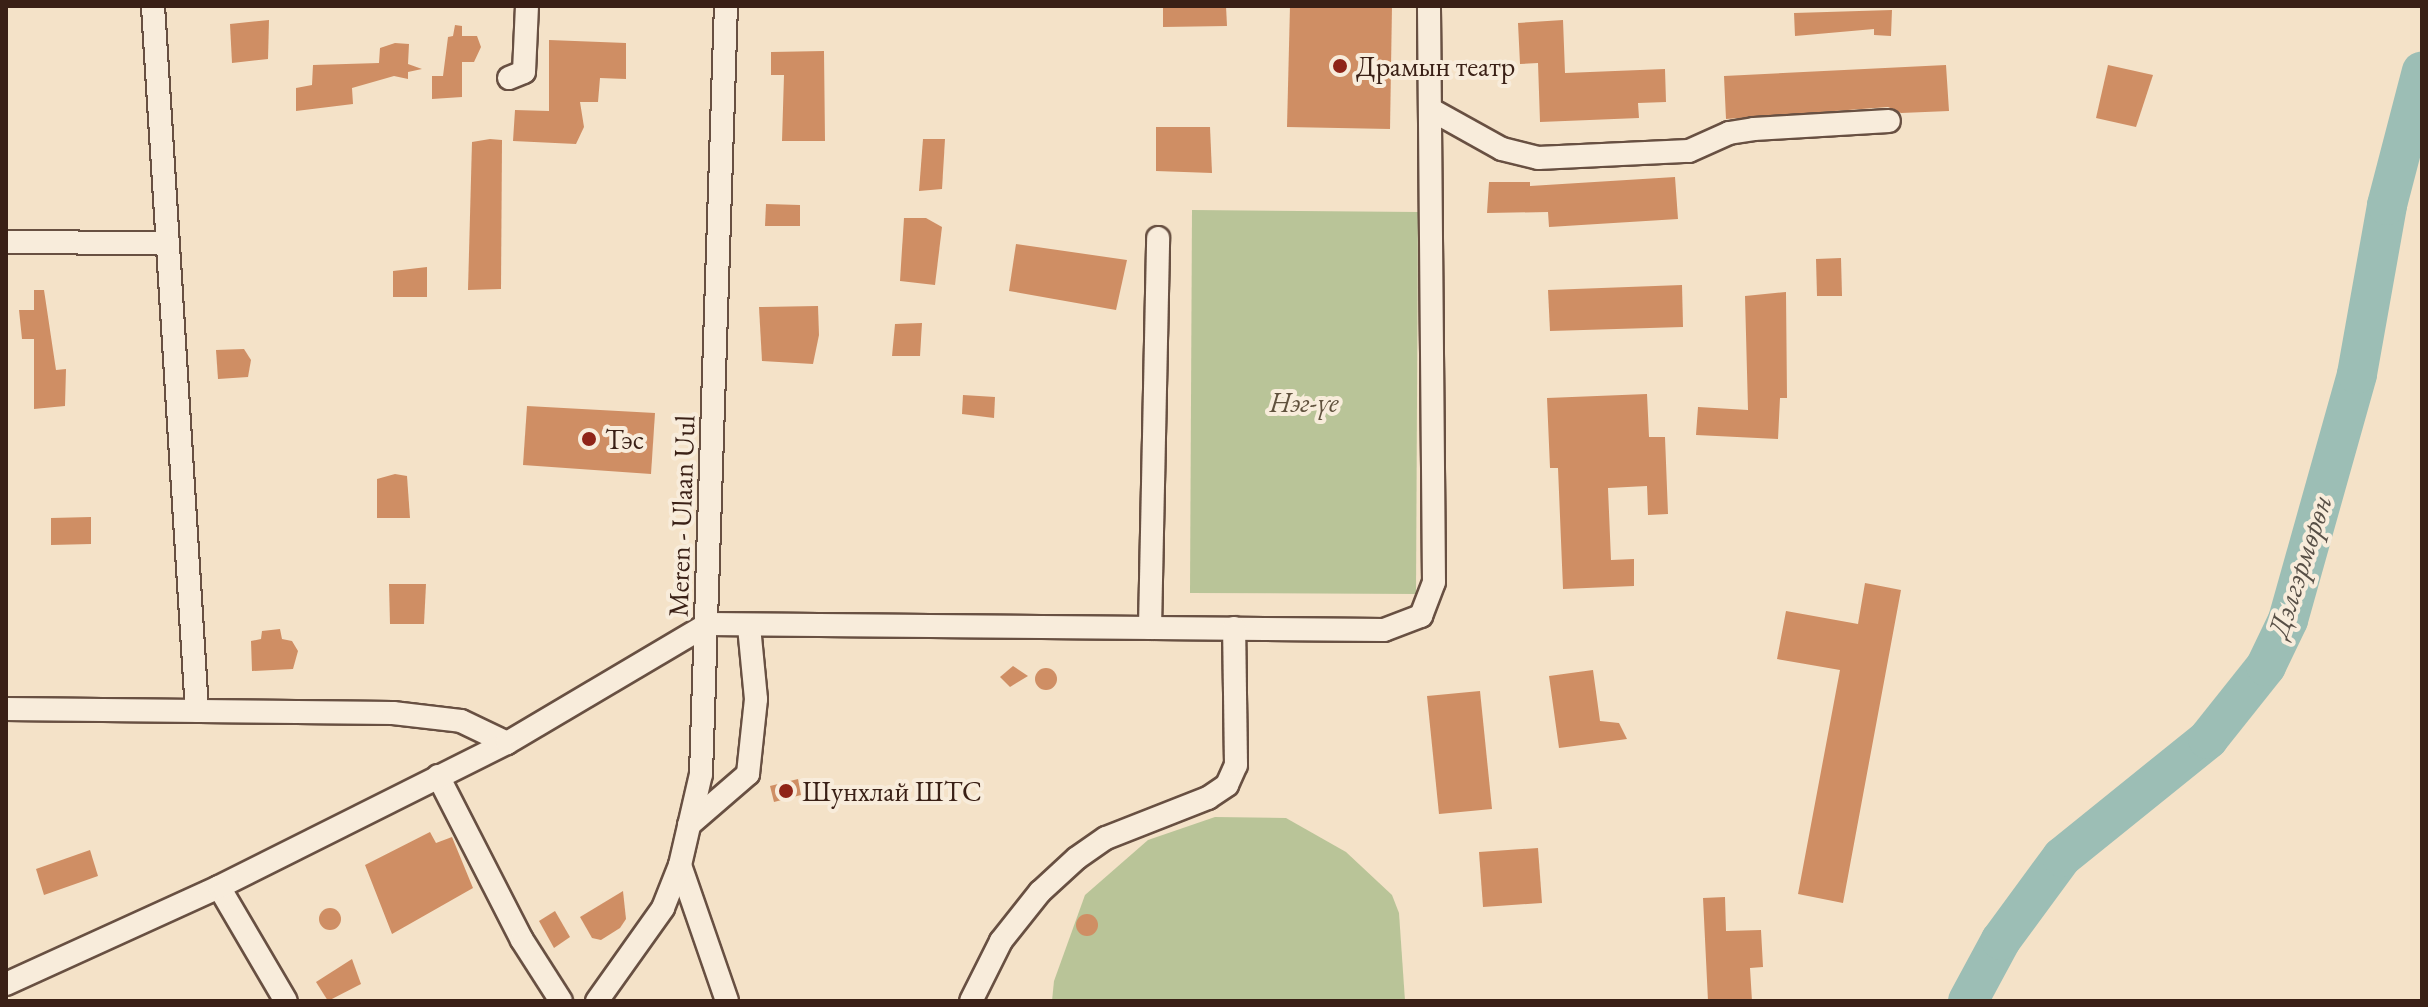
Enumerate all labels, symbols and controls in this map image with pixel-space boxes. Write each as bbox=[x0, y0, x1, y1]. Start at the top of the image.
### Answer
place label: Драмын театр bbox=[1356, 49, 1515, 83]
marker: Драмын театр bbox=[1331, 57, 1349, 75]
park label: Нэг-үе bbox=[1269, 385, 1339, 419]
street label: Meren - Ulaan Uul bbox=[661, 415, 701, 617]
place label: Тэс bbox=[605, 422, 644, 456]
marker: Тэс bbox=[580, 430, 598, 448]
water label: Дэлгэрмөрөн bbox=[2260, 490, 2340, 642]
place label: Шунхлай ШТС bbox=[802, 774, 982, 808]
marker: Шунхлай ШТС bbox=[777, 782, 795, 800]

